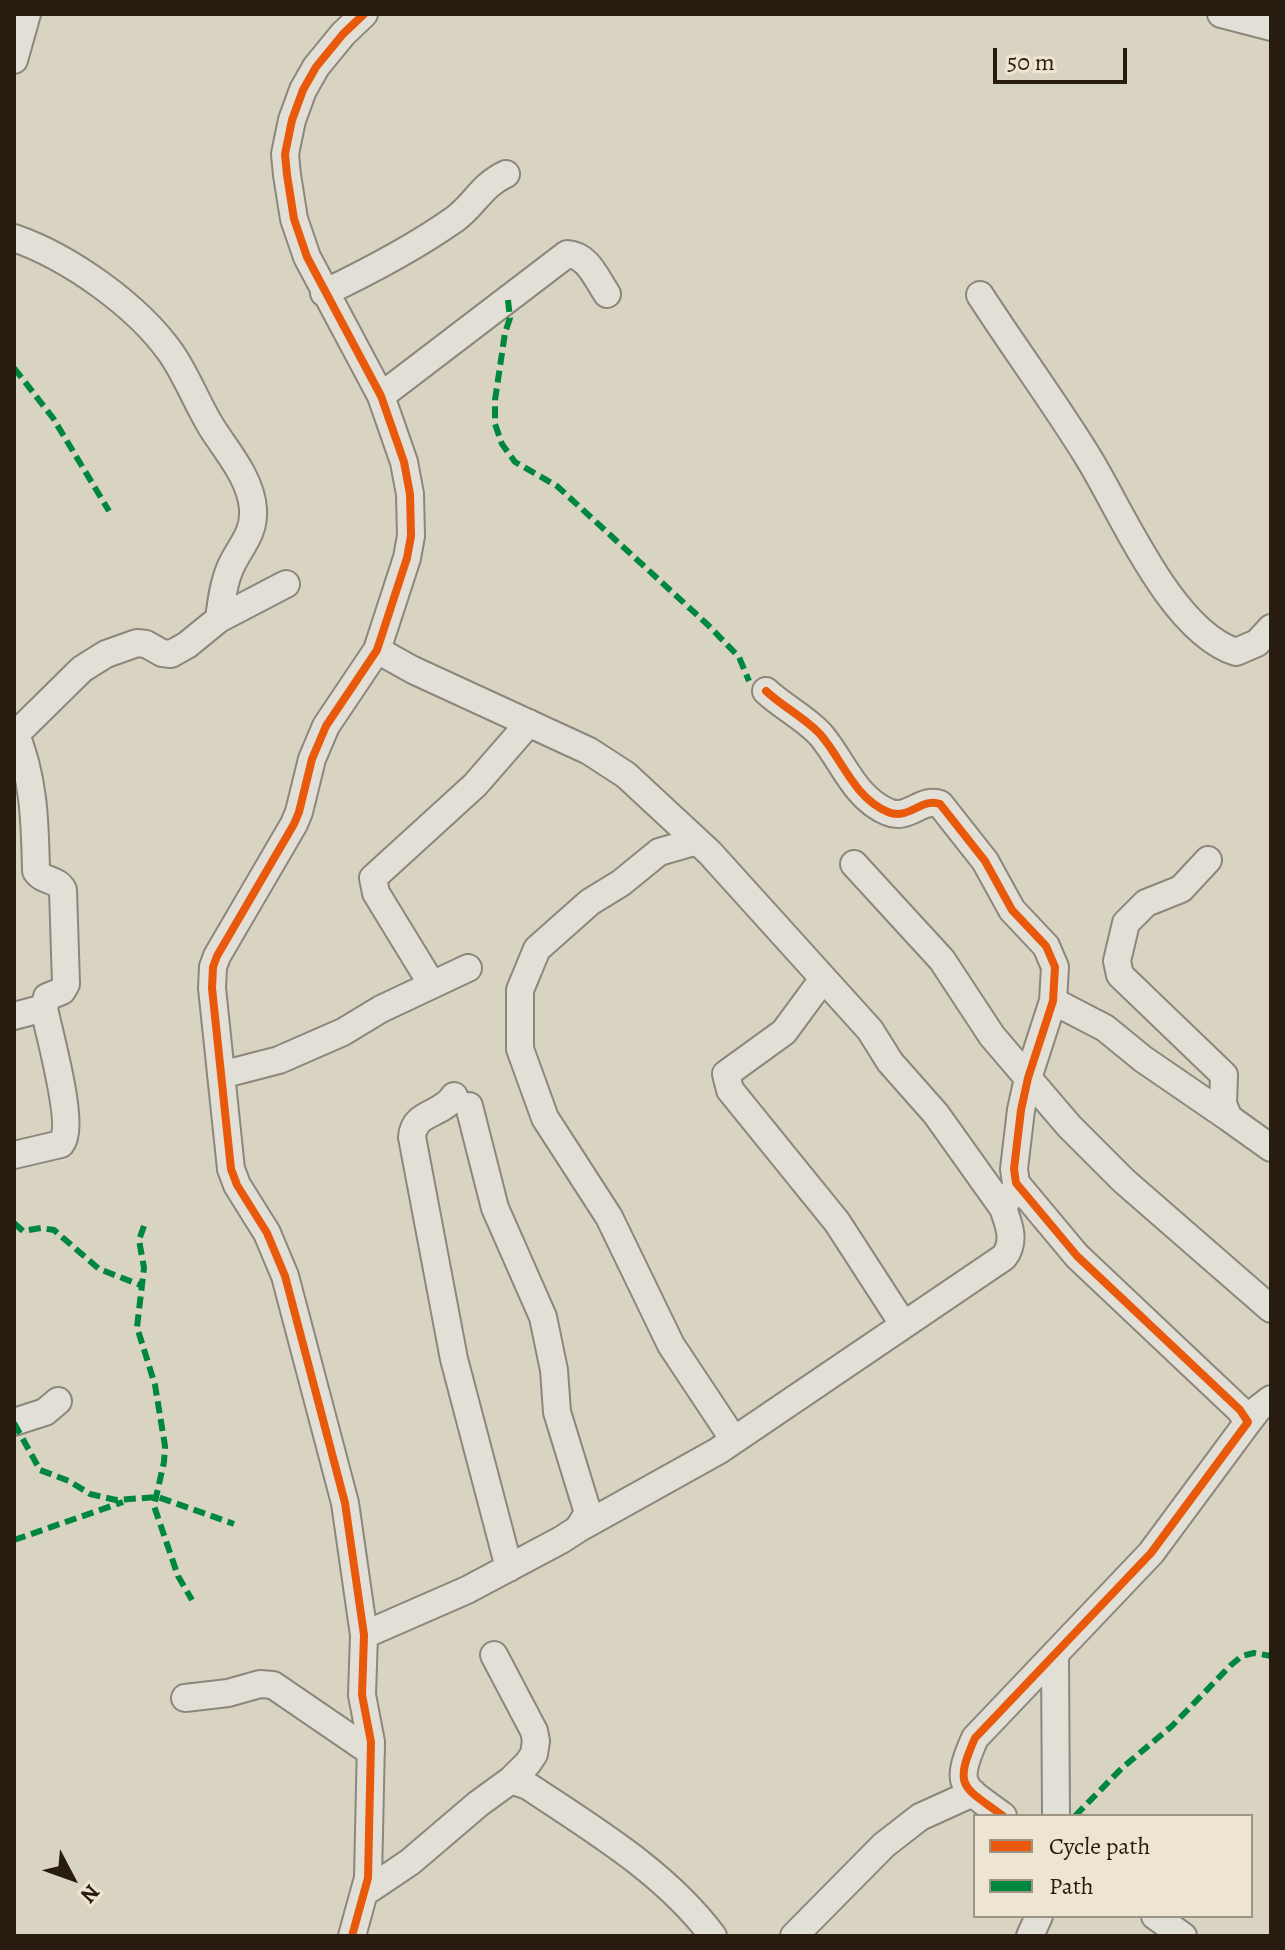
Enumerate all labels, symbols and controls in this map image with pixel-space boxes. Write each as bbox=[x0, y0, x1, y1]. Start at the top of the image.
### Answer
scale bar bbox=[997, 32, 1131, 82]
text: 50 m bbox=[1007, 46, 1055, 78]
legend bbox=[973, 1814, 1253, 1918]
text: Cycle path bbox=[1049, 1830, 1150, 1862]
north arrow bbox=[32, 1838, 112, 1918]
text: Path bbox=[1049, 1870, 1094, 1902]
text: N bbox=[74, 1878, 107, 1910]

